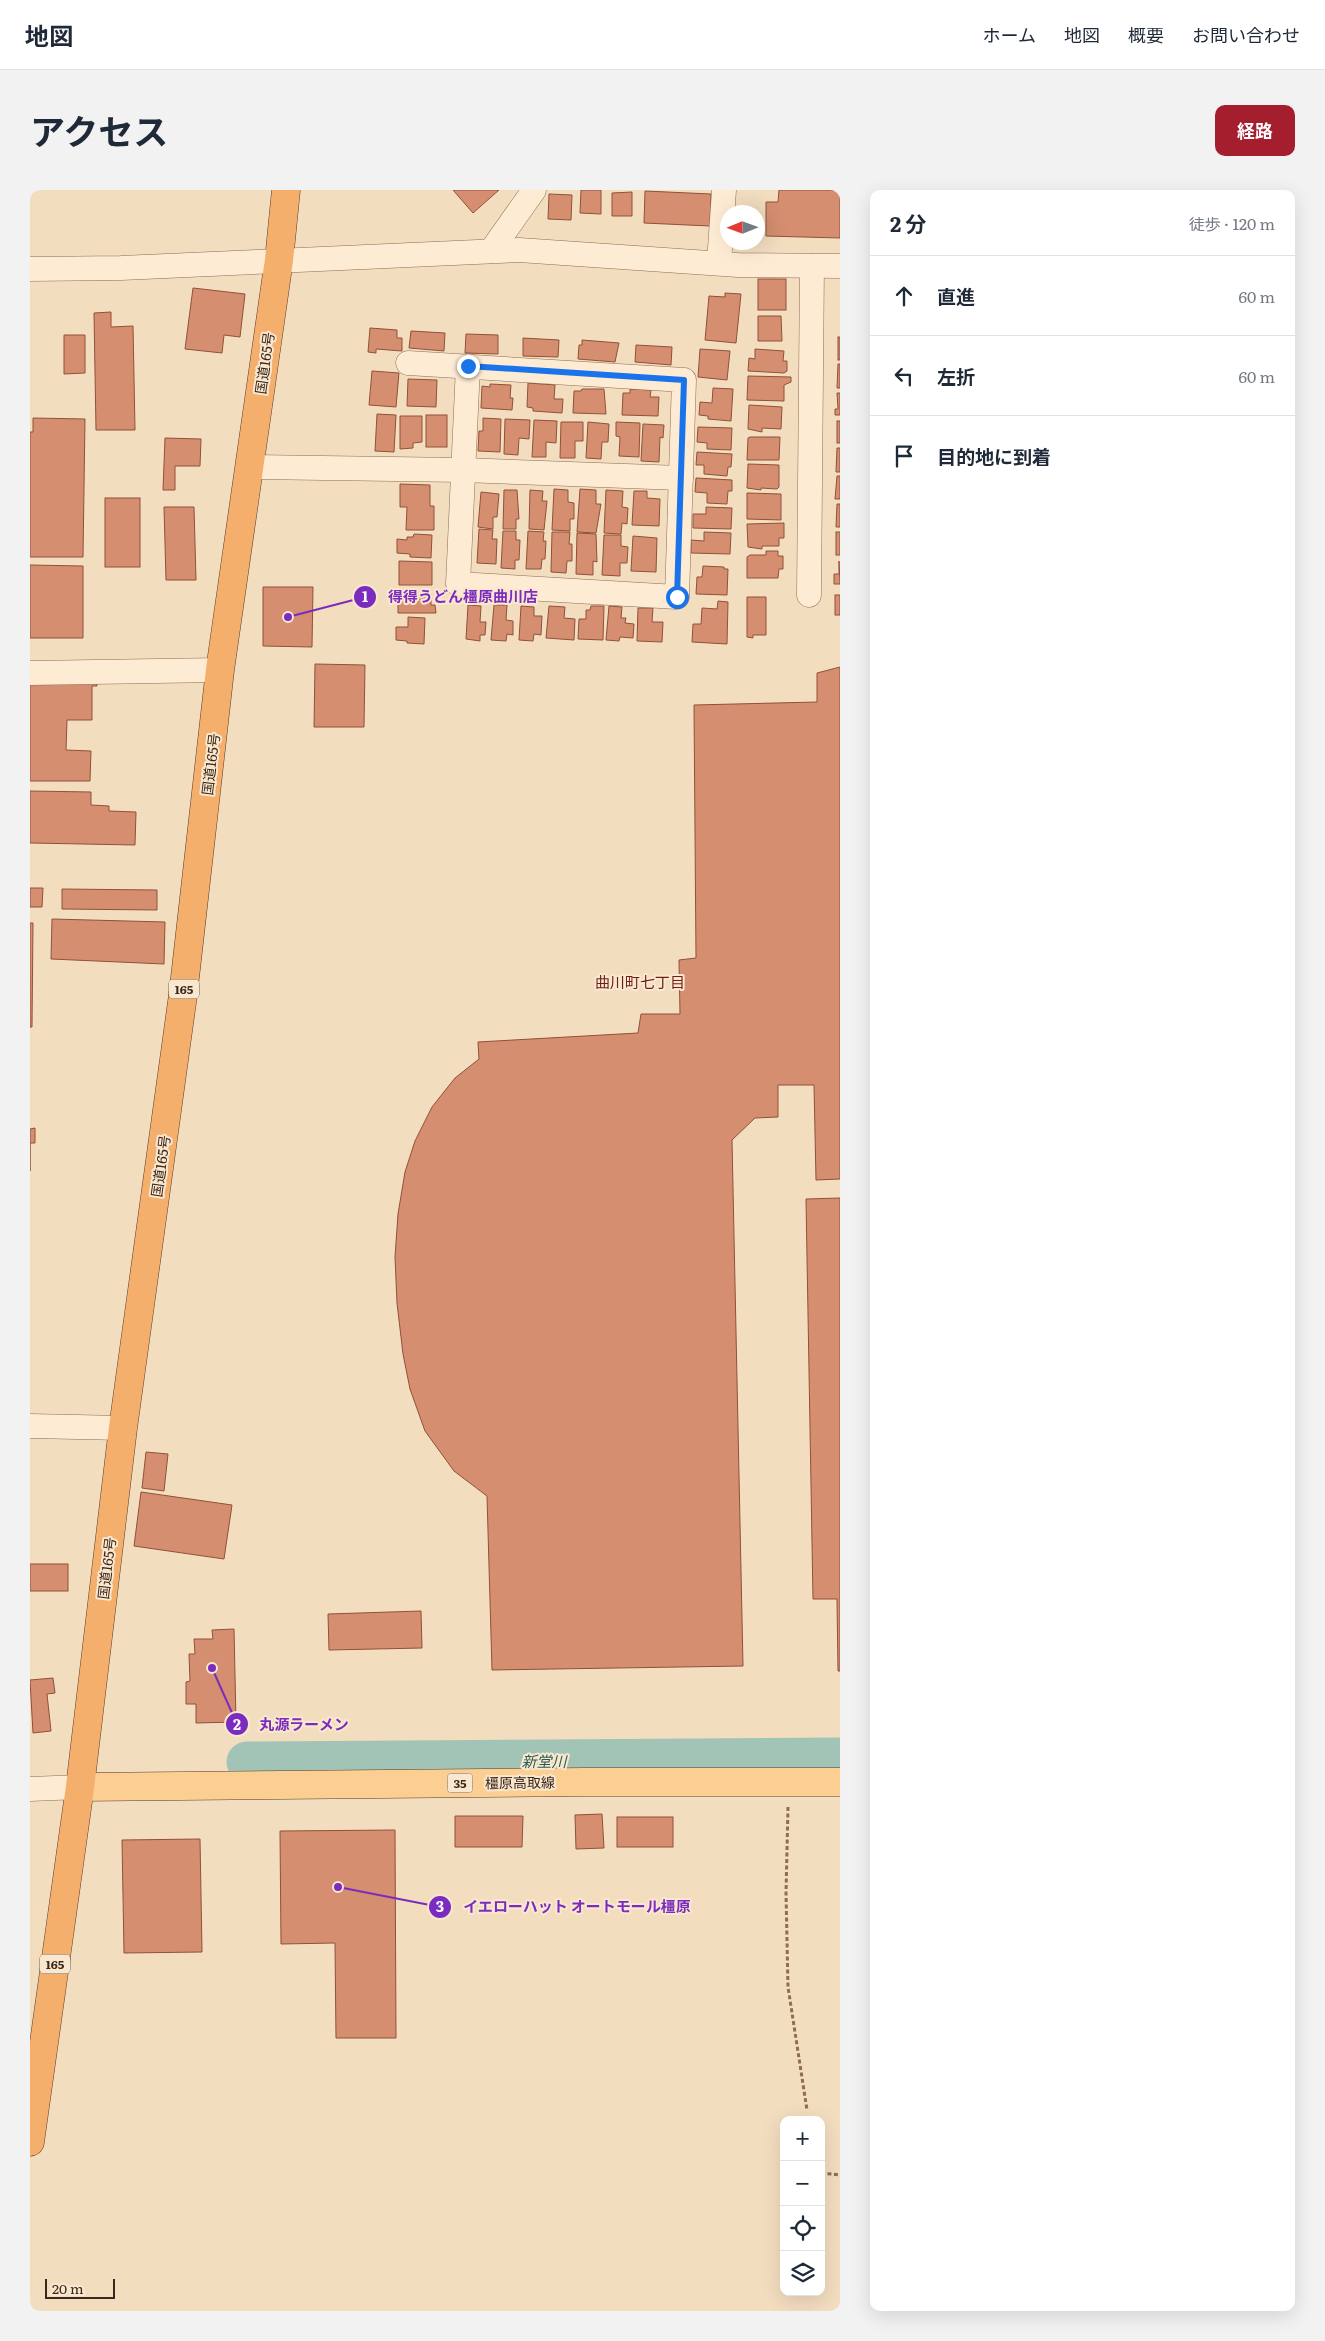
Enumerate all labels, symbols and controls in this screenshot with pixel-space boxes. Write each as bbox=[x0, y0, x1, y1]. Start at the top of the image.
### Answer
text: 地図 bbox=[25, 17, 73, 52]
text: ホーム bbox=[983, 21, 1036, 48]
text: 地図 bbox=[1064, 21, 1100, 48]
text: 概要 bbox=[1128, 21, 1164, 48]
text: お問い合わせ bbox=[1192, 21, 1300, 48]
text: アクセス bbox=[30, 104, 168, 156]
button: 経路 bbox=[1215, 105, 1295, 156]
north arrow bbox=[720, 205, 765, 250]
text: 2 分 bbox=[890, 207, 926, 238]
text: 徒歩 · 120 m bbox=[1189, 211, 1275, 235]
icon: ahead bbox=[890, 282, 918, 310]
text: 直進 bbox=[937, 282, 975, 310]
text: 60 m bbox=[1238, 284, 1275, 308]
street label: 国道165号 bbox=[250, 331, 278, 395]
route end bbox=[457, 355, 480, 378]
icon: left bbox=[890, 362, 918, 390]
text: 左折 bbox=[937, 362, 975, 390]
text: 60 m bbox=[1238, 364, 1275, 388]
icon: arrive bbox=[890, 442, 918, 470]
text: 目的地に到着 bbox=[937, 442, 1051, 470]
callout: 得得うどん橿原曲川店 bbox=[353, 582, 548, 612]
text: 1 bbox=[362, 584, 368, 607]
text: 得得うどん橿原曲川店 bbox=[388, 584, 538, 607]
route start bbox=[666, 586, 689, 609]
street label: 国道165号 bbox=[196, 732, 224, 796]
district label: 曲川町七丁目 bbox=[595, 970, 685, 993]
road number: 165 bbox=[169, 980, 199, 999]
street label: 国道165号 bbox=[146, 1134, 174, 1198]
street label: 国道165号 bbox=[92, 1536, 120, 1600]
callout: 丸源ラーメン bbox=[224, 1709, 359, 1739]
text: 2 bbox=[233, 1712, 241, 1735]
text: 丸源ラーメン bbox=[259, 1712, 349, 1735]
water label: 新堂川 bbox=[521, 1749, 568, 1772]
street label: 橿原高取線 bbox=[485, 1771, 555, 1793]
road number: 35 bbox=[448, 1774, 472, 1792]
callout: イエローハット オートモール橿原 bbox=[428, 1892, 701, 1922]
text: 3 bbox=[436, 1894, 444, 1917]
text: イエローハット オートモール橿原 bbox=[463, 1894, 691, 1917]
road number: 165 bbox=[40, 1955, 70, 1974]
map controls bbox=[780, 2116, 825, 2296]
button: + bbox=[780, 2116, 825, 2161]
button: − bbox=[780, 2161, 825, 2206]
button: locate bbox=[780, 2206, 825, 2251]
button: layers bbox=[780, 2251, 825, 2296]
scale bar bbox=[45, 2276, 115, 2299]
text: 20 m bbox=[52, 2278, 84, 2298]

